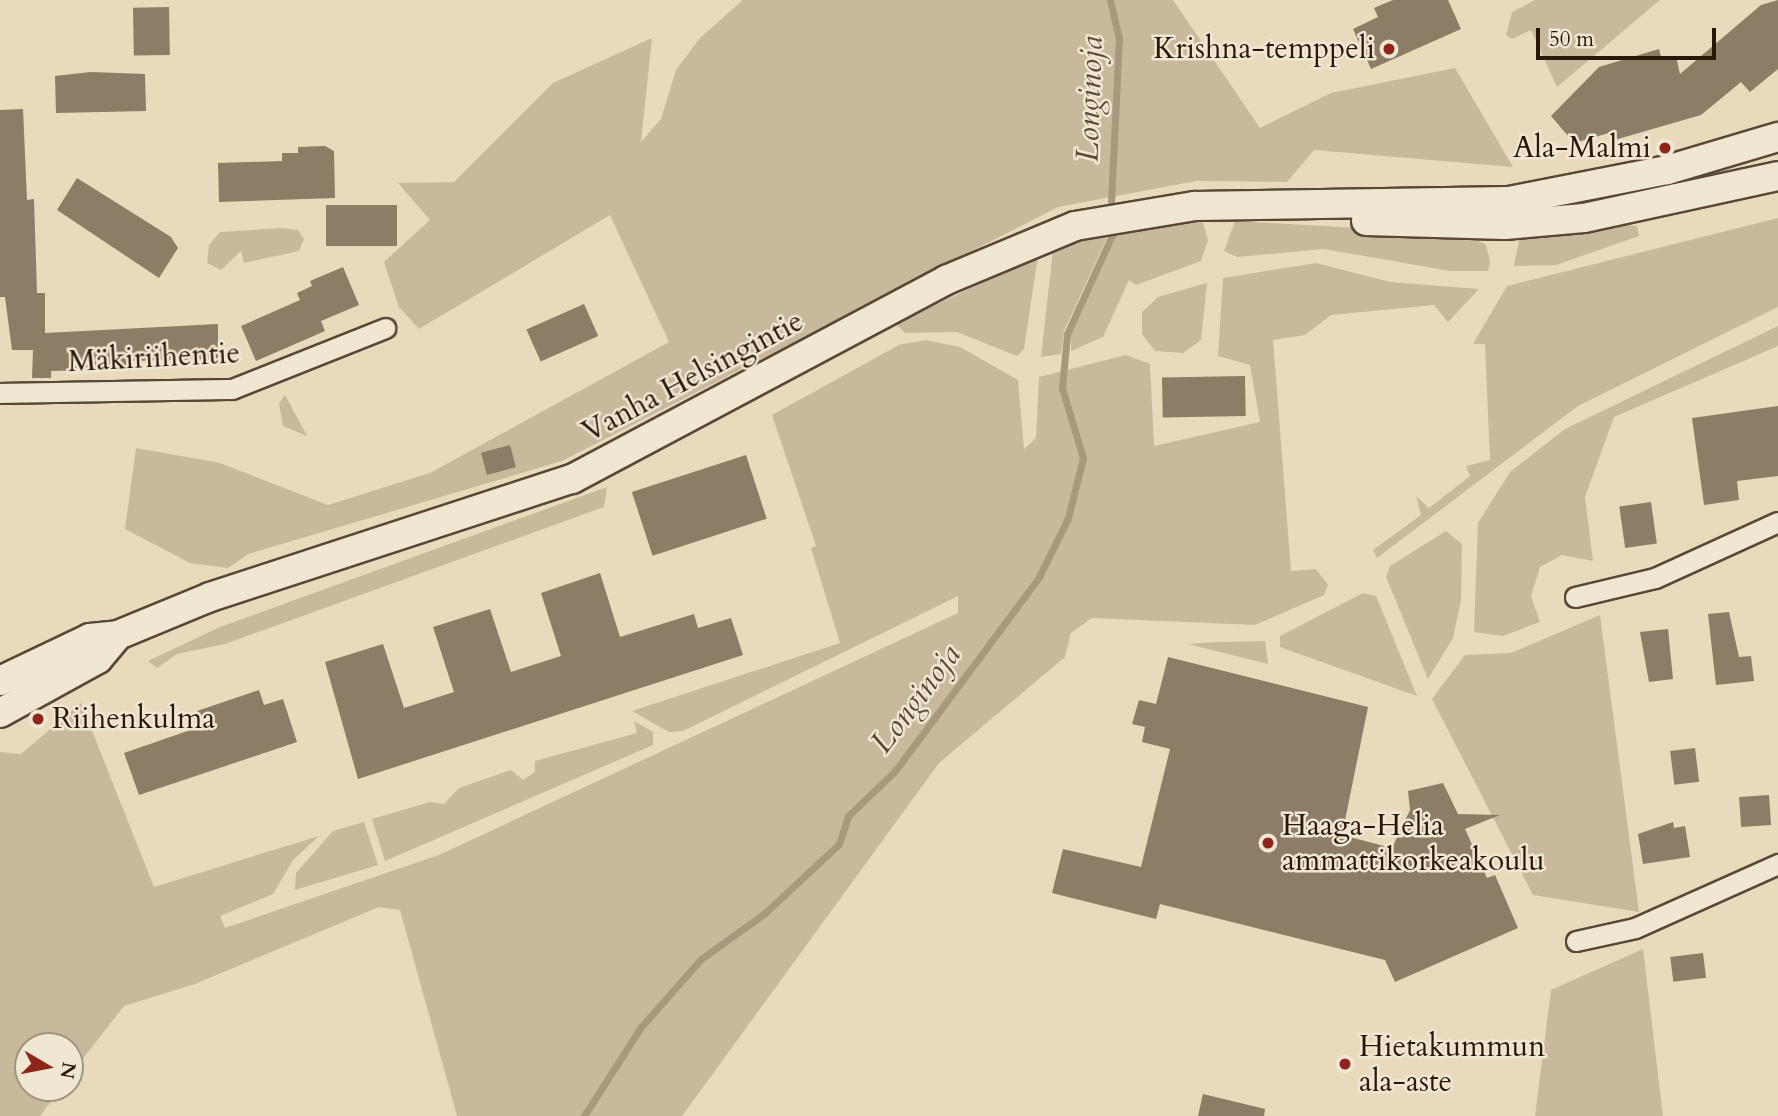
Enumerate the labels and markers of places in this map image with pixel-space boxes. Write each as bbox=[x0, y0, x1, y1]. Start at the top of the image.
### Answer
place label: Krishna-temppeli bbox=[1153, 31, 1375, 67]
marker: Krishna-temppeli bbox=[1381, 41, 1397, 57]
place label: Ala-Malmi bbox=[1513, 130, 1651, 166]
marker: Ala-Malmi bbox=[1657, 140, 1673, 156]
place label: Riihenkulma bbox=[52, 701, 215, 737]
marker: Riihenkulma bbox=[30, 711, 46, 727]
place label: Haaga-Helia ammattikorkeakoulu bbox=[1282, 808, 1545, 878]
marker: Haaga-Helia ammattikorkeakoulu bbox=[1260, 835, 1276, 851]
place label: Hietakummun ala-aste bbox=[1359, 1029, 1545, 1100]
marker: Hietakummun ala-aste bbox=[1337, 1056, 1353, 1072]

